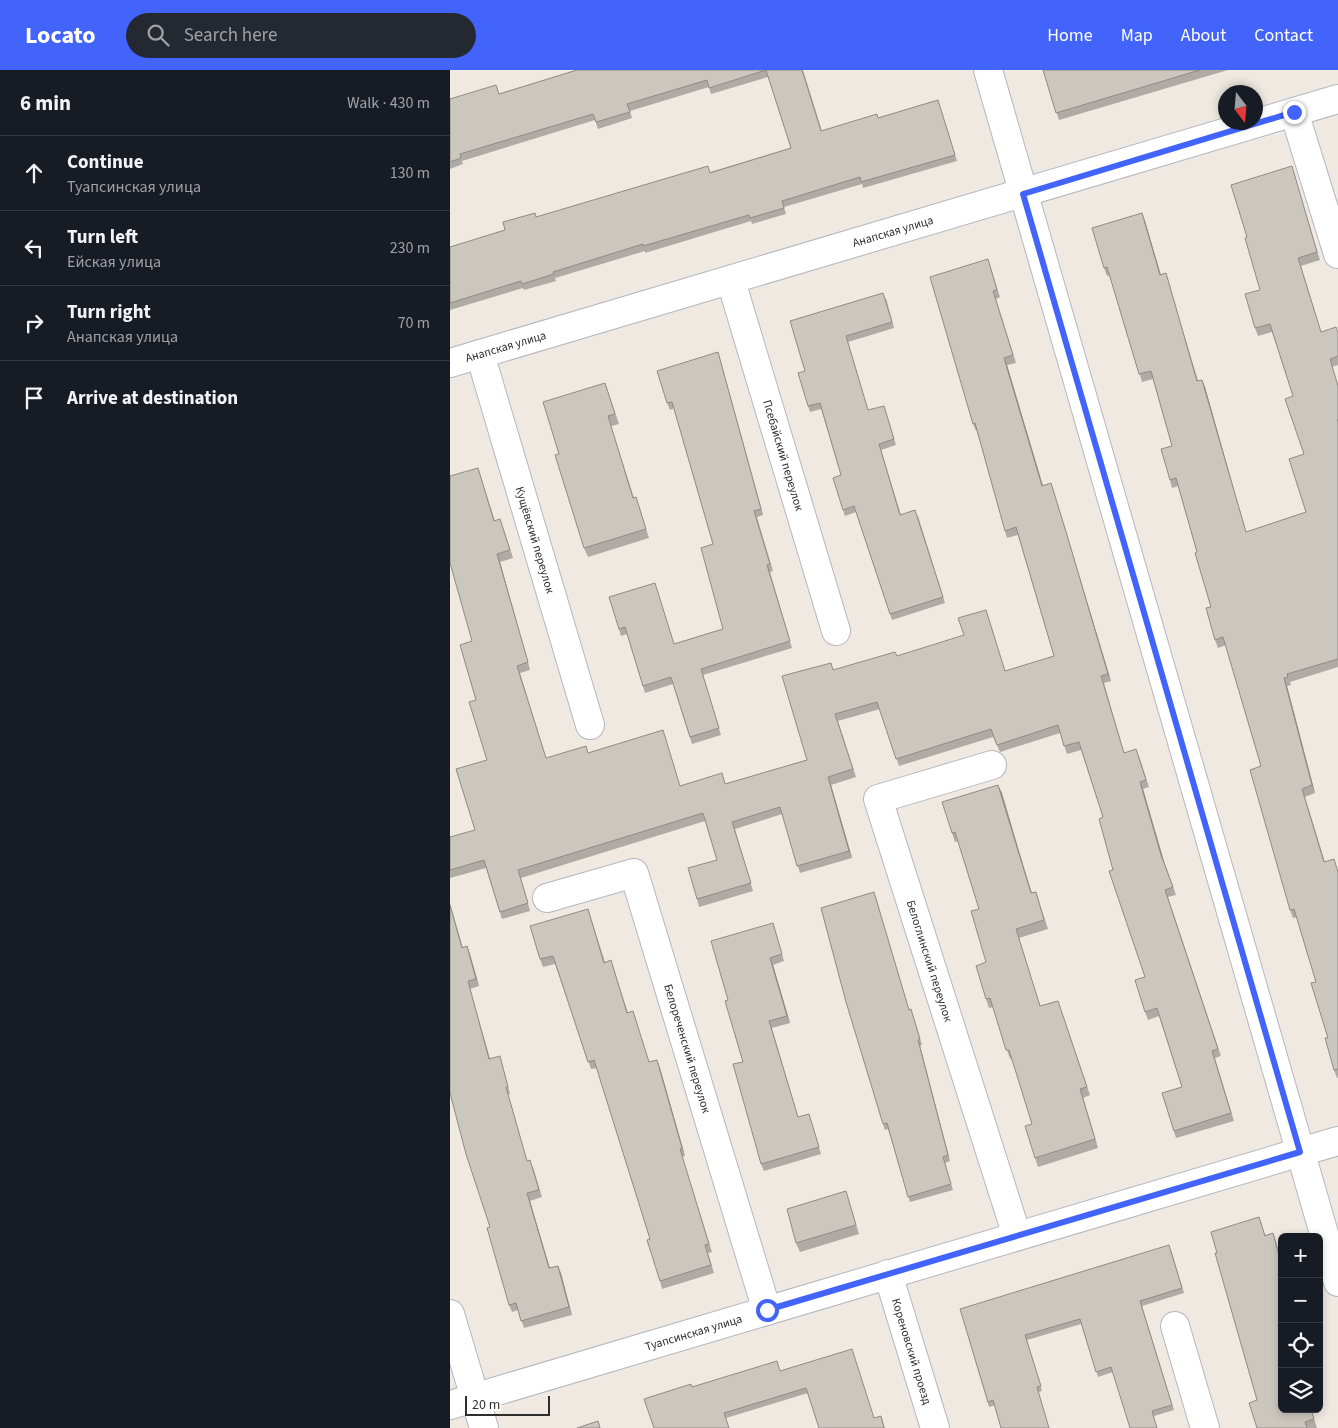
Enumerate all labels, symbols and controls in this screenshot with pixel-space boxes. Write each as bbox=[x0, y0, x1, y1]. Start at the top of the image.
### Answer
search box bbox=[126, 13, 476, 58]
text: Locato bbox=[25, 18, 96, 53]
icon: search bbox=[144, 21, 172, 49]
text: Search here bbox=[184, 22, 277, 49]
text: Home bbox=[1047, 23, 1093, 48]
text: Map bbox=[1121, 23, 1153, 48]
text: About bbox=[1181, 23, 1226, 48]
text: Contact bbox=[1254, 23, 1313, 48]
north arrow bbox=[1218, 85, 1263, 130]
text: 6 min bbox=[20, 88, 71, 118]
text: Walk · 430 m bbox=[347, 92, 430, 114]
route end bbox=[1283, 101, 1306, 124]
text: Continue bbox=[67, 149, 144, 176]
icon: ahead bbox=[20, 159, 48, 187]
text: 130 m bbox=[390, 162, 430, 184]
text: Туапсинская улица bbox=[67, 176, 201, 198]
street label: Анапская улица bbox=[850, 211, 935, 251]
text: Turn left bbox=[67, 224, 138, 251]
icon: left bbox=[20, 234, 48, 262]
text: 230 m bbox=[390, 237, 430, 259]
text: Ейская улица bbox=[67, 251, 161, 273]
text: Turn right bbox=[67, 299, 151, 326]
icon: right bbox=[20, 309, 48, 337]
text: 70 m bbox=[398, 312, 430, 334]
text: Анапская улица bbox=[67, 326, 178, 348]
street label: Анапская улица bbox=[463, 326, 548, 367]
icon: arrive bbox=[20, 384, 48, 412]
text: Arrive at destination bbox=[67, 385, 238, 412]
street label: Псебайский переулок bbox=[759, 398, 808, 513]
street label: Кущёвский переулок bbox=[511, 485, 559, 595]
street label: Белоглинский переулок bbox=[902, 898, 957, 1024]
street label: Белореченский переулок bbox=[660, 982, 715, 1115]
map controls bbox=[1278, 1233, 1323, 1413]
button: + bbox=[1278, 1233, 1323, 1278]
button: − bbox=[1278, 1278, 1323, 1323]
street label: Кореновский проезд bbox=[887, 1296, 936, 1407]
route start bbox=[756, 1299, 779, 1322]
street label: Туапсинская улица bbox=[643, 1310, 744, 1355]
button: locate bbox=[1278, 1323, 1323, 1368]
button: layers bbox=[1278, 1368, 1323, 1413]
scale bar bbox=[465, 1393, 550, 1416]
text: 20 m bbox=[472, 1395, 500, 1415]

